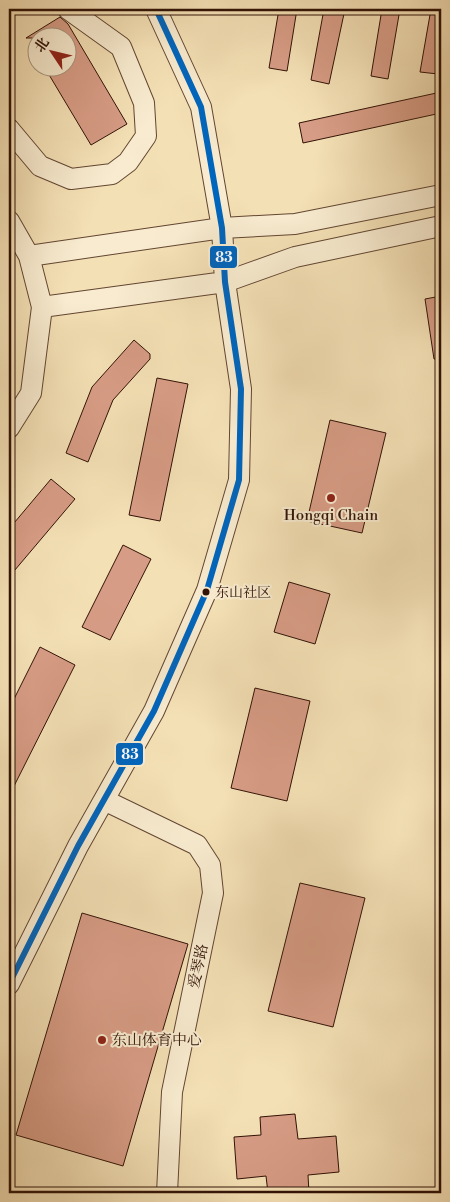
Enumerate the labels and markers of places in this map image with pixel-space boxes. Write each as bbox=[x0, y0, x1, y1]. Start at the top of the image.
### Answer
marker: Hongqi Chain bbox=[325, 492, 337, 504]
place label: Hongqi Chain bbox=[284, 506, 378, 525]
place label: 东山社区 bbox=[215, 584, 271, 602]
marker: 东山社区 bbox=[201, 587, 211, 597]
place label: 东山体育中心 bbox=[112, 1031, 202, 1050]
marker: 东山体育中心 bbox=[96, 1034, 108, 1046]

